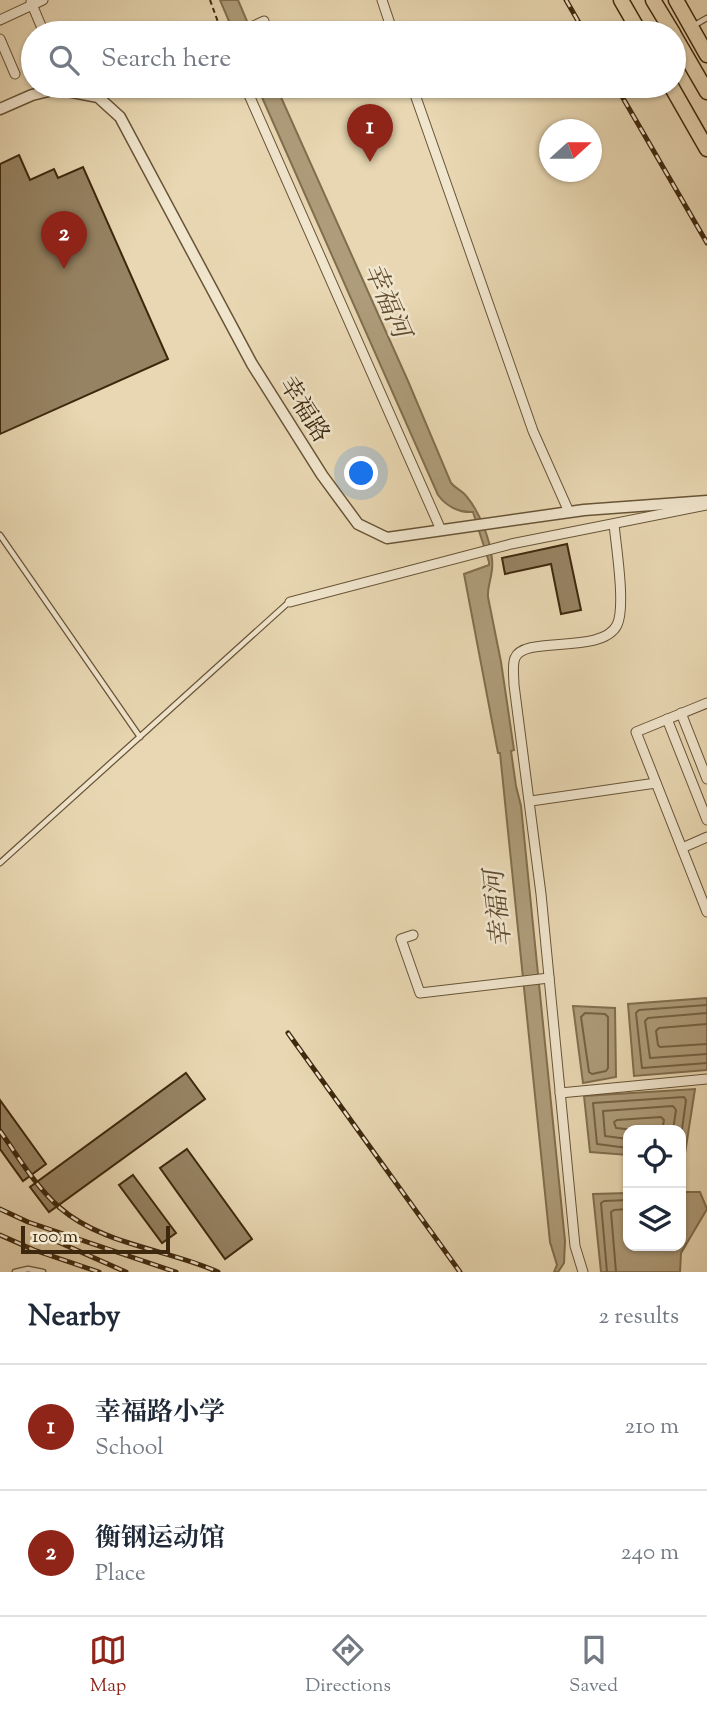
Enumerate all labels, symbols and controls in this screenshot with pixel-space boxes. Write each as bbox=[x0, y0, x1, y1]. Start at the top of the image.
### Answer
search box bbox=[21, 21, 686, 98]
icon: search bbox=[45, 41, 83, 79]
text: Search here bbox=[101, 41, 231, 78]
pin: 1 bbox=[347, 104, 393, 162]
north arrow bbox=[539, 119, 602, 182]
pin: 2 bbox=[41, 211, 87, 269]
water label: 幸福河 bbox=[353, 258, 420, 348]
street label: 幸福路 bbox=[270, 371, 337, 450]
your location bbox=[344, 456, 378, 490]
water label: 幸福河 bbox=[477, 864, 522, 949]
map controls bbox=[623, 1125, 686, 1251]
button: locate bbox=[623, 1125, 686, 1188]
button: layers bbox=[623, 1188, 686, 1251]
scale bar bbox=[21, 1223, 170, 1255]
text: 100 m bbox=[32, 1224, 78, 1251]
text: Nearby bbox=[28, 1296, 120, 1339]
text: 2 results bbox=[599, 1301, 679, 1334]
text: 幸福路小学 bbox=[95, 1395, 225, 1432]
text: 1 bbox=[47, 1411, 55, 1444]
text: 210 m bbox=[625, 1411, 679, 1444]
text: School bbox=[95, 1432, 164, 1465]
text: 衡钢运动馆 bbox=[95, 1521, 225, 1558]
text: 2 bbox=[46, 1537, 56, 1570]
text: 240 m bbox=[621, 1537, 679, 1570]
text: Place bbox=[95, 1558, 146, 1591]
tab: Map bbox=[89, 1631, 127, 1700]
tab: Directions bbox=[305, 1631, 391, 1700]
tab: Saved bbox=[569, 1631, 618, 1700]

